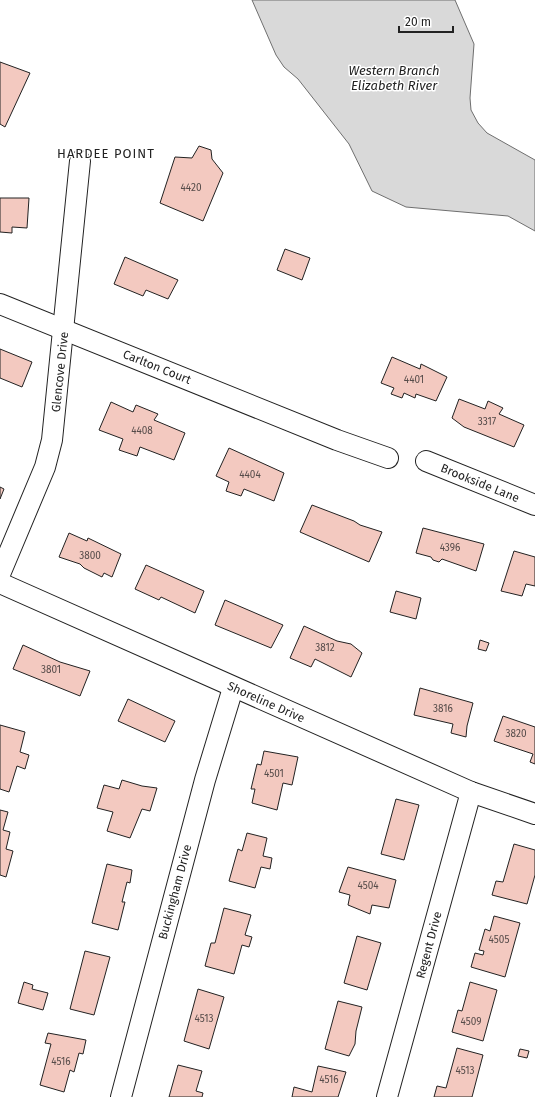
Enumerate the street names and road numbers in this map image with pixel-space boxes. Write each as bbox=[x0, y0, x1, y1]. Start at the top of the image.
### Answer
street label: Glencove Drive bbox=[49, 331, 71, 413]
street label: Carlton Court bbox=[121, 347, 194, 387]
street label: Brookside Lane bbox=[439, 461, 521, 505]
street label: Shoreline Drive bbox=[225, 679, 307, 725]
street label: Buckingham Drive bbox=[156, 843, 194, 941]
street label: Regent Drive bbox=[413, 910, 445, 980]

